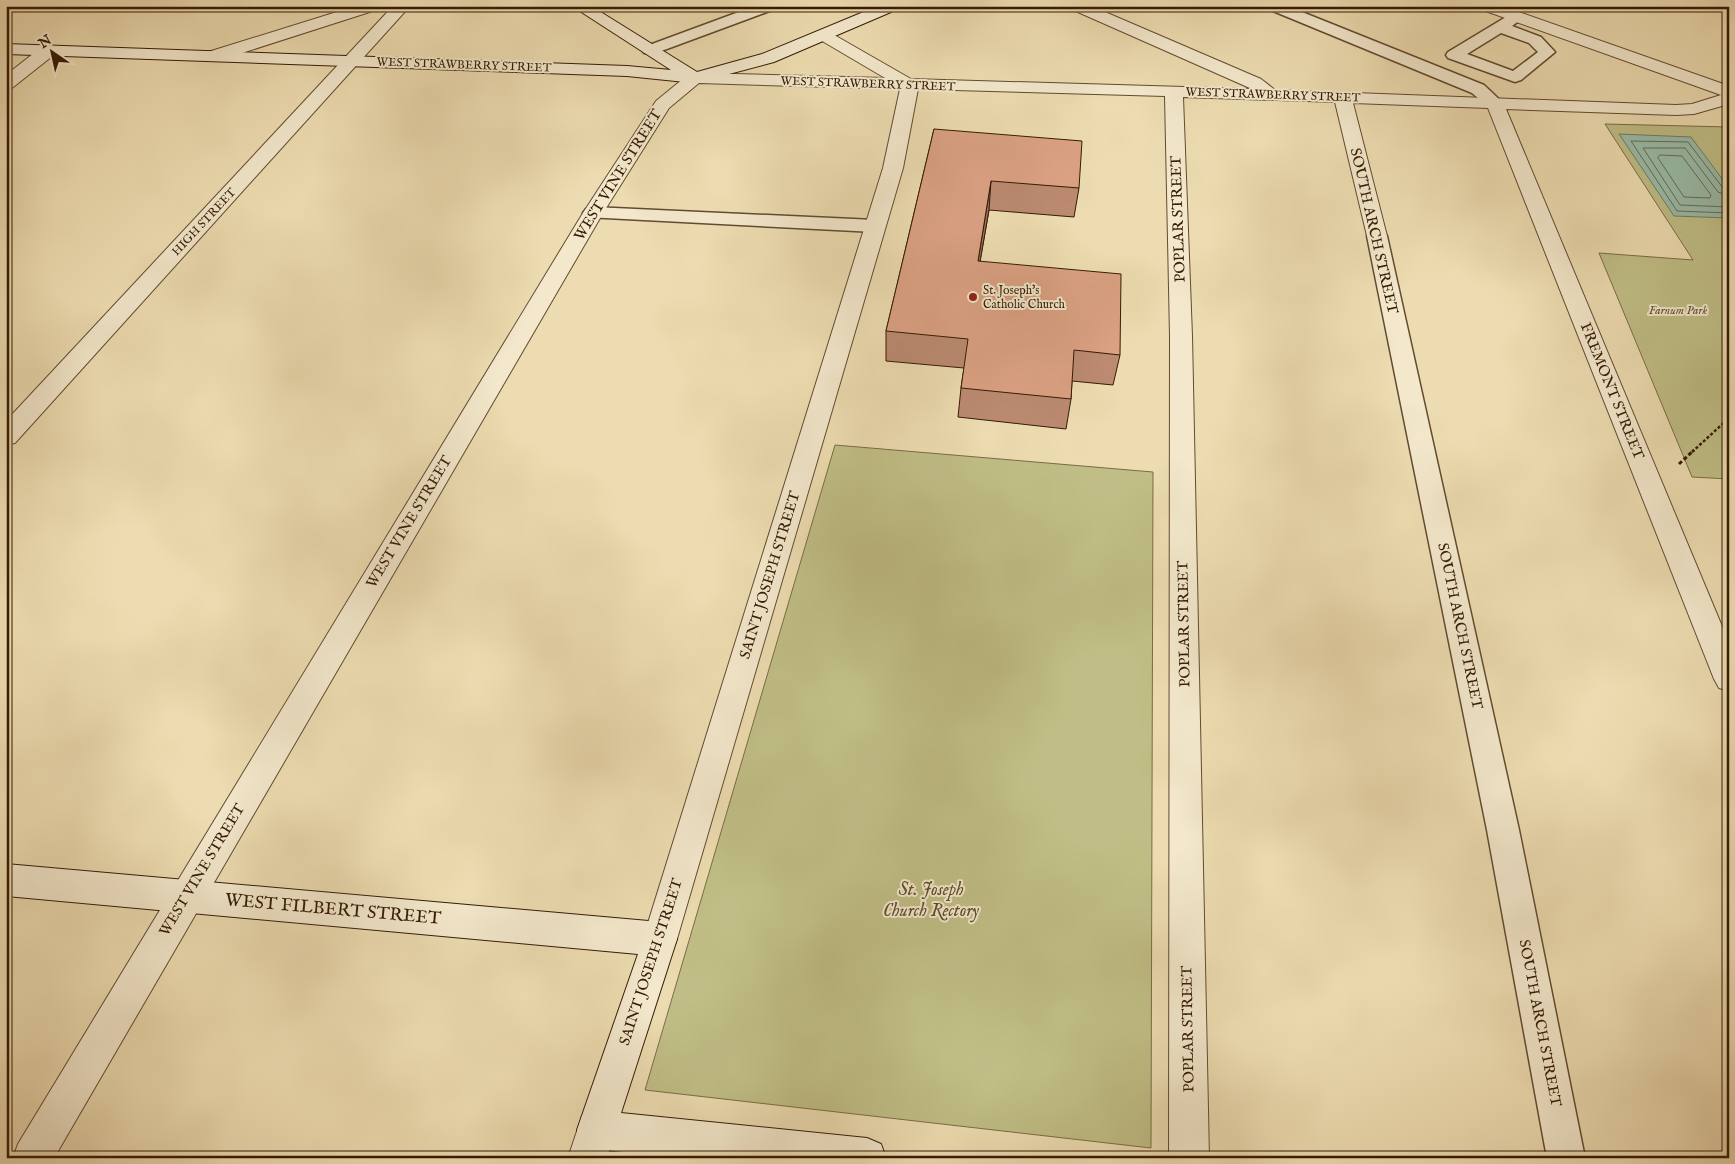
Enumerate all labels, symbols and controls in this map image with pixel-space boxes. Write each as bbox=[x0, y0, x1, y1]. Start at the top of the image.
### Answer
north arrow bbox=[28, 28, 78, 78]
text: N bbox=[34, 31, 55, 53]
street label: WEST STRAWBERRY STREET bbox=[376, 54, 552, 76]
street label: WEST STRAWBERRY STREET bbox=[780, 73, 956, 95]
street label: WEST STRAWBERRY STREET bbox=[1185, 84, 1361, 106]
street label: WEST VINE STREET bbox=[570, 106, 666, 244]
street label: SOUTH ARCH STREET bbox=[1346, 146, 1402, 316]
street label: POPLAR STREET bbox=[1166, 155, 1190, 283]
street label: HIGH STREET bbox=[169, 185, 239, 259]
place label: St. Joseph's Catholic Church bbox=[983, 283, 1066, 312]
marker: St. Joseph's Catholic Church bbox=[967, 291, 979, 303]
park label: Farnum Park bbox=[1649, 303, 1707, 318]
street label: FREMONT STREET bbox=[1576, 320, 1648, 462]
street label: WEST VINE STREET bbox=[362, 452, 456, 592]
street label: SAINT JOSEPH STREET bbox=[735, 489, 805, 661]
street label: SOUTH ARCH STREET bbox=[1433, 541, 1487, 711]
street label: POPLAR STREET bbox=[1173, 560, 1195, 687]
street label: WEST VINE STREET bbox=[155, 800, 249, 940]
street label: SAINT JOSEPH STREET bbox=[615, 876, 687, 1048]
park label: St. Joseph Church Rectory bbox=[883, 879, 979, 923]
street label: WEST FILBERT STREET bbox=[224, 889, 442, 931]
street label: SOUTH ARCH STREET bbox=[1514, 938, 1566, 1108]
street label: POPLAR STREET bbox=[1177, 965, 1199, 1092]

